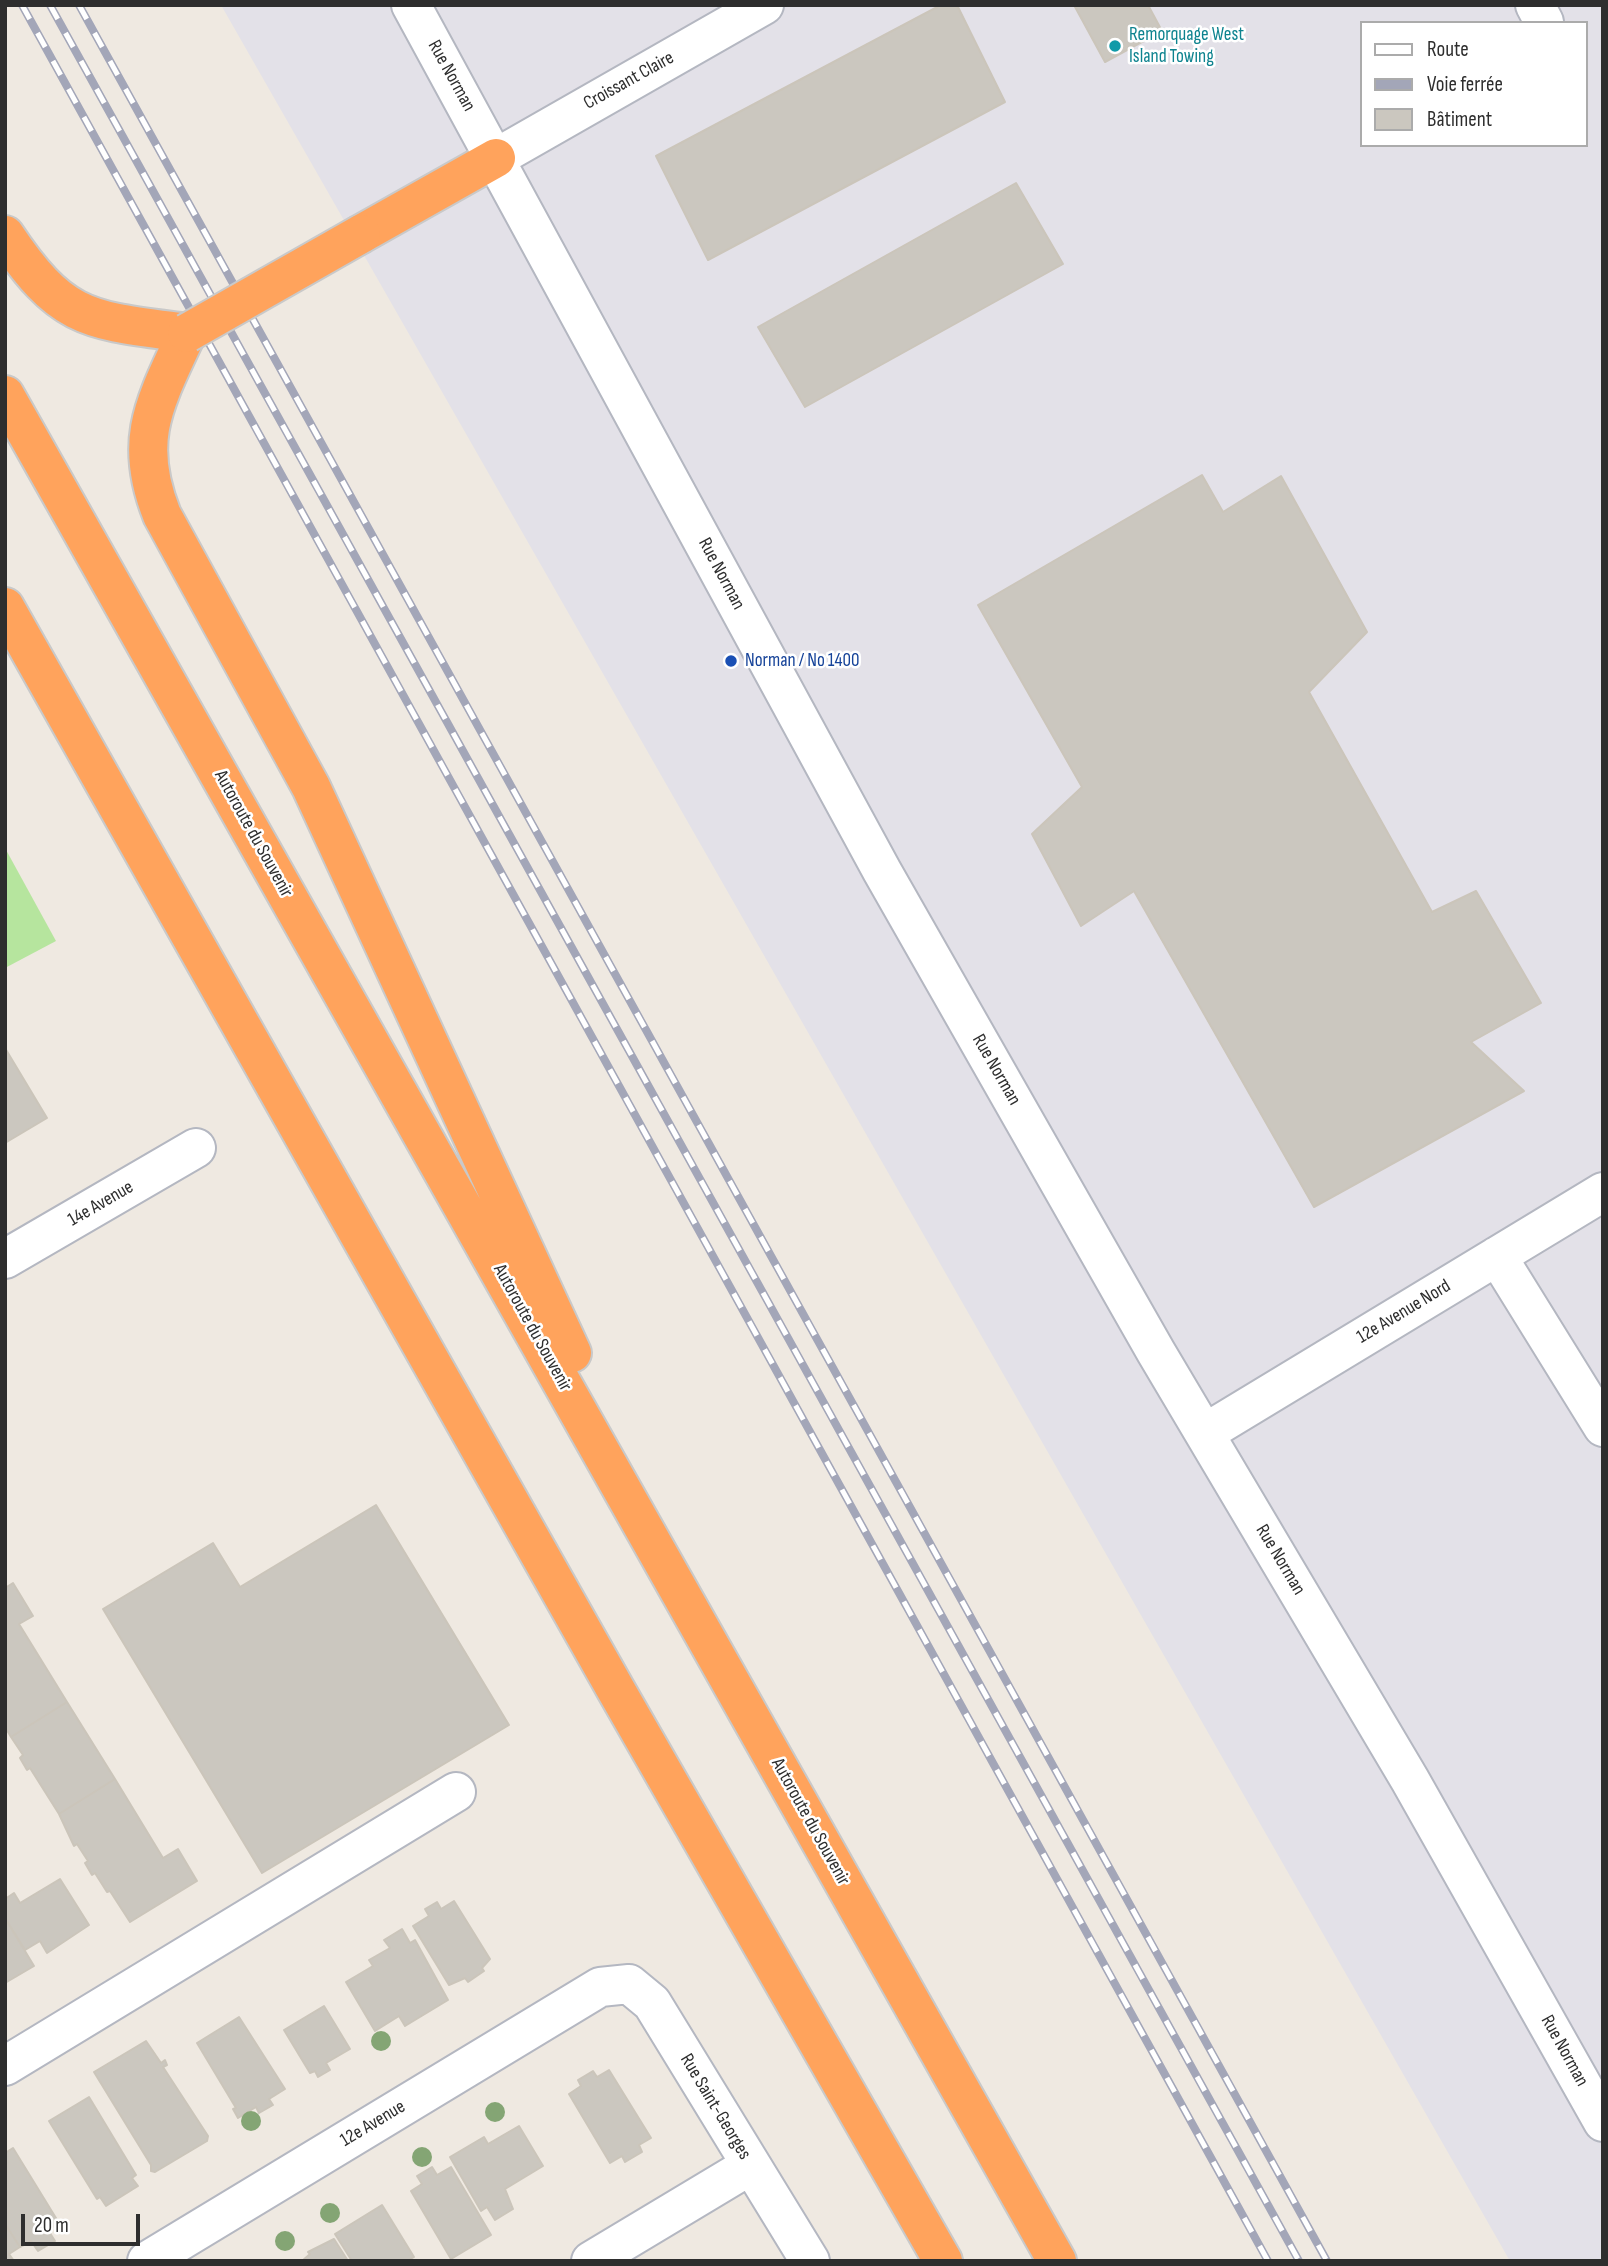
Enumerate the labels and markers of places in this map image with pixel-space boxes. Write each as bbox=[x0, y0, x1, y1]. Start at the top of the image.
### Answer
place label: Remorquage West Island Towing bbox=[1129, 24, 1244, 68]
marker: Remorquage West Island Towing bbox=[1107, 38, 1123, 54]
place label: Norman / No 1400 bbox=[745, 650, 859, 672]
marker: Norman / No 1400 bbox=[723, 653, 739, 669]

